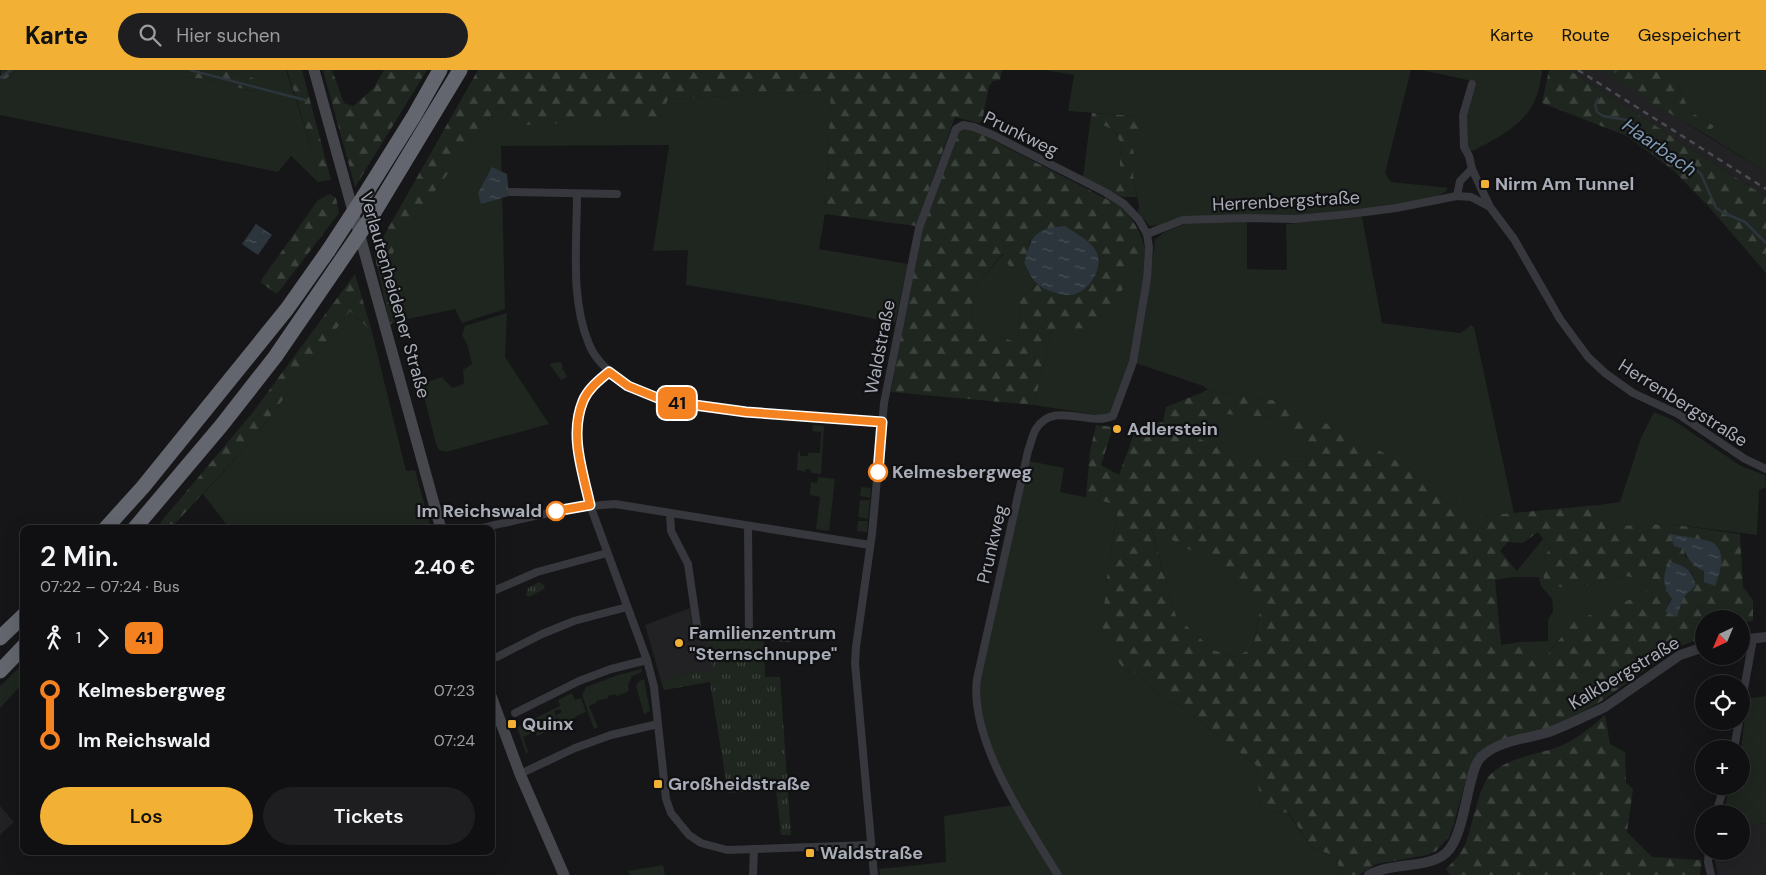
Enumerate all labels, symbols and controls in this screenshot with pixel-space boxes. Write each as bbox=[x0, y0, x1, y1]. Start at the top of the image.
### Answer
search box bbox=[118, 13, 468, 58]
text: Karte bbox=[25, 20, 88, 51]
icon: search bbox=[136, 21, 164, 49]
text: Hier suchen bbox=[176, 23, 281, 48]
text: Karte bbox=[1490, 23, 1534, 47]
text: Route bbox=[1562, 23, 1610, 47]
text: Gespeichert bbox=[1638, 23, 1741, 47]
street label: Prunkweg bbox=[980, 106, 1062, 162]
water label: Haarbach bbox=[1618, 113, 1702, 182]
place label: Nirm Am Tunnel bbox=[1495, 172, 1634, 196]
marker: Nirm Am Tunnel bbox=[1479, 178, 1491, 190]
street label: Herrenbergstraße bbox=[1211, 185, 1361, 217]
street label: Verlautenheidener Straße bbox=[354, 189, 436, 401]
street label: Waldstraße bbox=[859, 298, 901, 396]
street label: Herrenbergstraße bbox=[1614, 354, 1752, 452]
line badge: 41 bbox=[654, 387, 700, 419]
text: 41 bbox=[668, 391, 686, 415]
place label: Adlerstein bbox=[1127, 417, 1218, 441]
marker: Adlerstein bbox=[1111, 423, 1123, 435]
place label: Kelmesbergweg bbox=[892, 460, 1032, 484]
marker: Kelmesbergweg bbox=[868, 462, 888, 482]
place label: Im Reichswald bbox=[417, 499, 542, 523]
marker: Im Reichswald bbox=[546, 501, 566, 521]
street label: Prunkweg bbox=[971, 502, 1013, 586]
text: 2 Min. bbox=[40, 538, 118, 575]
text: 2.40 € bbox=[414, 555, 475, 580]
text: 07:22 – 07:24 · Bus bbox=[40, 576, 180, 597]
north arrow bbox=[1695, 610, 1750, 665]
map controls bbox=[1695, 610, 1750, 860]
place label: Familienzentrum "Sternschnuppe" bbox=[689, 621, 837, 666]
icon: walk bbox=[40, 624, 68, 652]
icon: forward bbox=[89, 624, 117, 652]
text: 41 bbox=[135, 626, 153, 650]
text: 1 bbox=[76, 627, 81, 648]
street label: Kalkbergstraße bbox=[1564, 631, 1684, 715]
marker: Familienzentrum "Sternschnuppe" bbox=[673, 637, 685, 649]
button: locate bbox=[1695, 675, 1750, 730]
text: Kelmesbergweg bbox=[78, 678, 226, 703]
text: 07:23 bbox=[434, 680, 475, 701]
place label: Quinx bbox=[522, 712, 574, 736]
marker: Quinx bbox=[506, 718, 518, 730]
text: Im Reichswald bbox=[78, 728, 210, 753]
text: 07:24 bbox=[434, 730, 475, 751]
button: + bbox=[1695, 740, 1750, 795]
place label: Großheidstraße bbox=[668, 772, 810, 796]
marker: Großheidstraße bbox=[652, 778, 664, 790]
button: Los bbox=[40, 787, 253, 845]
button: Tickets bbox=[263, 787, 475, 845]
button: − bbox=[1695, 805, 1750, 860]
place label: Waldstraße bbox=[820, 841, 923, 865]
marker: Waldstraße bbox=[804, 847, 816, 859]

